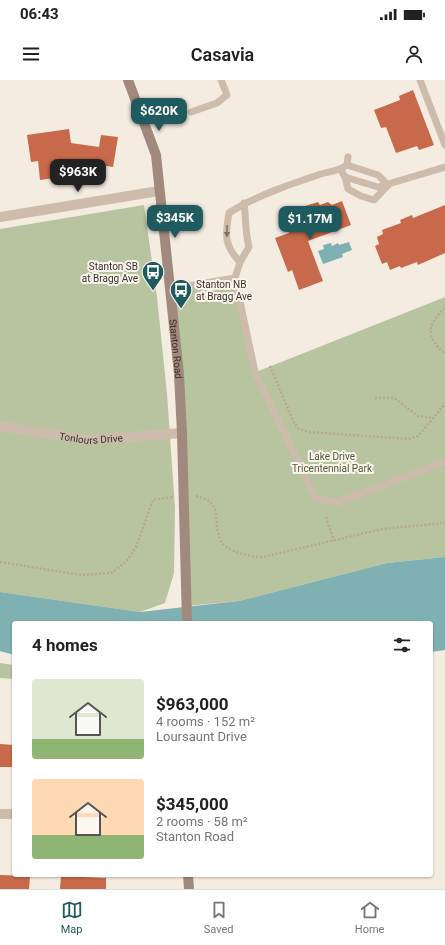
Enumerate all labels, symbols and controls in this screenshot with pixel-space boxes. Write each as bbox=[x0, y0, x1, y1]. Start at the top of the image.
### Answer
text: 06:43 bbox=[20, 5, 59, 23]
icon: menu bbox=[20, 43, 42, 65]
icon: person bbox=[403, 43, 425, 65]
text: Casavia bbox=[191, 44, 254, 65]
pin: $620K bbox=[131, 98, 187, 132]
text: $620K bbox=[140, 103, 178, 118]
pin: $963K bbox=[50, 159, 106, 193]
text: $963K bbox=[59, 164, 97, 179]
pin: $345K bbox=[147, 205, 203, 239]
pin: $1.17M bbox=[277, 206, 343, 240]
text: $345K bbox=[156, 210, 194, 225]
text: $1.17M bbox=[288, 211, 333, 226]
one-way arrow bbox=[224, 225, 230, 238]
bus stop icon: Stanton SB at Bragg Ave bbox=[140, 259, 166, 292]
place label: Stanton SB at Bragg Ave bbox=[82, 261, 138, 284]
bus stop icon: Stanton NB at Bragg Ave bbox=[168, 277, 194, 310]
place label: Stanton NB at Bragg Ave bbox=[196, 279, 252, 302]
street label: Stanton Road bbox=[168, 318, 185, 379]
street label: Tonlours Drive bbox=[58, 430, 123, 446]
park label: Lake Drive Tricentennial Park bbox=[292, 451, 373, 474]
icon: filters bbox=[391, 634, 413, 656]
text: 4 homes bbox=[32, 635, 98, 655]
text: $963,000 bbox=[156, 694, 228, 714]
icon: home bbox=[64, 695, 112, 743]
text: 4 rooms · 152 m² bbox=[156, 714, 255, 729]
text: Loursaunt Drive bbox=[156, 729, 247, 744]
text: $345,000 bbox=[156, 794, 228, 814]
icon: home bbox=[64, 795, 112, 843]
text: 2 rooms · 58 m² bbox=[156, 814, 248, 829]
text: Stanton Road bbox=[156, 829, 234, 844]
tab: Map bbox=[61, 899, 83, 936]
tab: Saved bbox=[204, 899, 234, 936]
tab: Home bbox=[355, 899, 384, 936]

